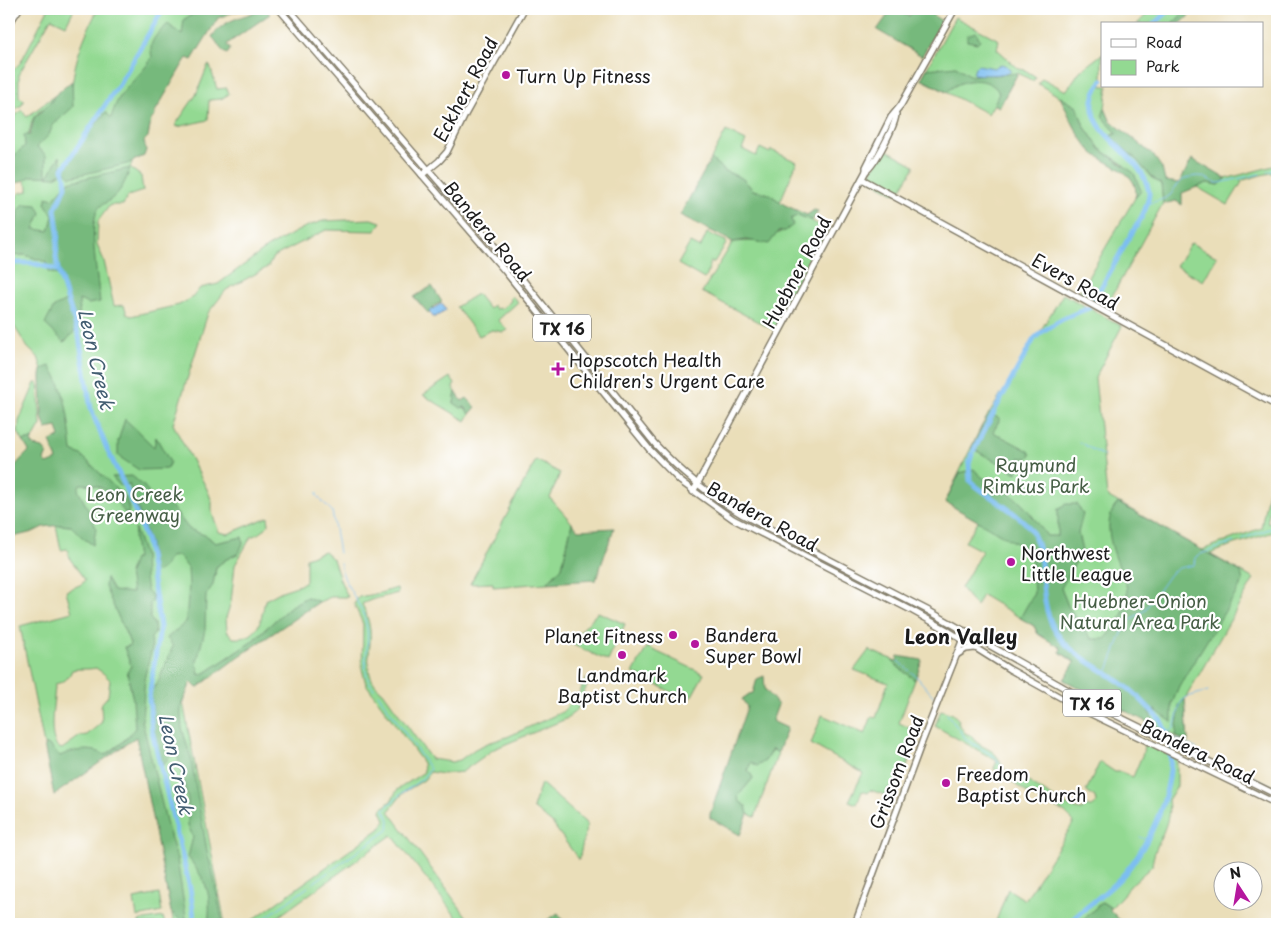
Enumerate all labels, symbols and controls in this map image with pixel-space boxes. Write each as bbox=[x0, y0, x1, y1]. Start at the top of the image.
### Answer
legend bbox=[1101, 22, 1264, 88]
text: Road bbox=[1146, 30, 1182, 53]
street label: Eckhert Road bbox=[426, 32, 504, 146]
text: Park bbox=[1146, 54, 1180, 77]
place label: Turn Up Fitness bbox=[516, 62, 651, 89]
marker: Turn Up Fitness bbox=[500, 69, 512, 81]
street label: Bandera Road bbox=[438, 175, 538, 287]
street label: Huebner Road bbox=[755, 211, 837, 333]
street label: Evers Road bbox=[1027, 246, 1125, 316]
water label: Leon Creek bbox=[72, 306, 122, 413]
road number: TX 16 bbox=[533, 314, 591, 342]
place label: Hopscotch Health Children's Urgent Care bbox=[569, 346, 765, 394]
marker: Hopscotch Health Children's Urgent Care bbox=[551, 362, 565, 376]
park label: Raymund Rimkus Park bbox=[982, 451, 1090, 499]
street label: Bandera Road bbox=[702, 474, 824, 558]
park label: Leon Creek Greenway bbox=[86, 480, 184, 528]
place label: Northwest Little League bbox=[1021, 539, 1133, 587]
marker: Northwest Little League bbox=[1005, 556, 1017, 568]
park label: Huebner-Onion Natural Area Park bbox=[1060, 587, 1220, 635]
place label: Bandera Super Bowl bbox=[705, 621, 802, 669]
district label: Leon Valley bbox=[905, 621, 1017, 651]
place label: Planet Fitness bbox=[544, 622, 663, 649]
marker: Planet Fitness bbox=[667, 629, 679, 641]
marker: Bandera Super Bowl bbox=[689, 638, 701, 650]
marker: Landmark Baptist Church bbox=[616, 649, 628, 661]
place label: Landmark Baptist Church bbox=[557, 661, 687, 709]
road number: TX 16 bbox=[1063, 690, 1121, 716]
water label: Leon Creek bbox=[153, 711, 202, 818]
street label: Grissom Road bbox=[862, 711, 930, 833]
street label: Bandera Road bbox=[1137, 712, 1259, 790]
place label: Freedom Baptist Church bbox=[956, 760, 1086, 808]
marker: Freedom Baptist Church bbox=[940, 777, 952, 789]
north arrow bbox=[1214, 860, 1264, 910]
text: N bbox=[1228, 861, 1243, 884]

